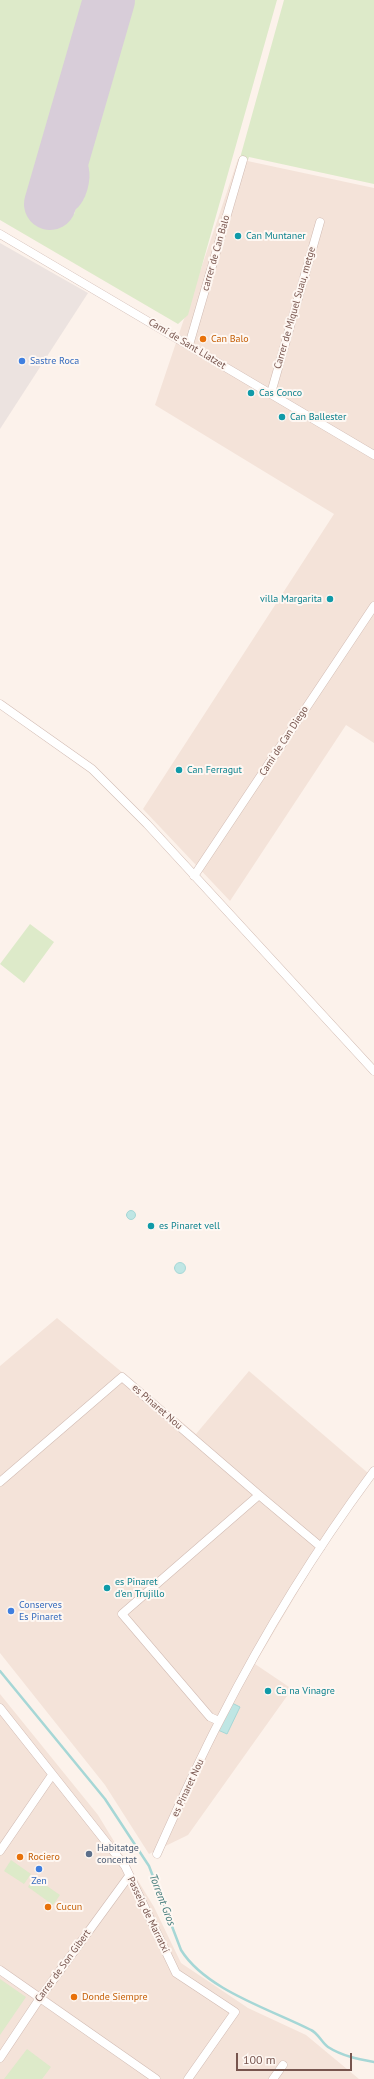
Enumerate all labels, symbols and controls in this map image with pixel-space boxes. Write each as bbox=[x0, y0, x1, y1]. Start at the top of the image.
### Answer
street label: carrer de Can Balo bbox=[199, 214, 233, 292]
place label: Can Muntaner bbox=[246, 230, 306, 242]
marker: Can Muntaner bbox=[233, 231, 243, 241]
street label: Carrer de Miquel Suau, metge bbox=[272, 246, 318, 370]
street label: Camí de Sant Llatzet bbox=[146, 316, 228, 372]
place label: Can Balo bbox=[211, 333, 249, 345]
marker: Can Balo bbox=[198, 334, 208, 344]
place label: Sastre Roca bbox=[30, 355, 79, 367]
marker: Sastre Roca bbox=[17, 356, 27, 366]
place label: Cas Conco bbox=[259, 387, 302, 399]
marker: Cas Conco bbox=[246, 388, 256, 398]
place label: Can Ballester bbox=[290, 411, 346, 423]
marker: Can Ballester bbox=[277, 412, 287, 422]
place label: villa Margarita bbox=[260, 593, 322, 605]
marker: villa Margarita bbox=[325, 594, 335, 604]
street label: Camí de Can Diego bbox=[257, 704, 311, 778]
place label: Can Ferragut bbox=[187, 764, 242, 776]
marker: Can Ferragut bbox=[174, 765, 184, 775]
place label: es Pinaret vell bbox=[159, 1220, 220, 1232]
marker: es Pinaret vell bbox=[146, 1221, 156, 1231]
street label: es Pinaret Nou bbox=[129, 1382, 185, 1432]
place label: es Pinaret d'en Trujillo bbox=[115, 1576, 165, 1600]
marker: es Pinaret d'en Trujillo bbox=[102, 1583, 112, 1593]
place label: Conserves Es Pinaret bbox=[19, 1599, 62, 1622]
marker: Conserves Es Pinaret bbox=[6, 1606, 16, 1616]
place label: Ca na Vinagre bbox=[276, 1685, 335, 1697]
marker: Ca na Vinagre bbox=[263, 1686, 273, 1696]
street label: es Pinaret Nou bbox=[169, 1757, 207, 1819]
place label: Habitatge concertat bbox=[97, 1842, 139, 1866]
marker: Habitatge concertat bbox=[84, 1849, 94, 1859]
place label: Rociero bbox=[28, 1851, 60, 1863]
marker: Rociero bbox=[15, 1852, 25, 1862]
marker: Zen bbox=[34, 1864, 44, 1874]
water label: Torrent Gros bbox=[146, 1872, 178, 1928]
place label: Zen bbox=[31, 1875, 47, 1887]
street label: Passeig de Marratxí bbox=[124, 1875, 172, 1955]
place label: Cucun bbox=[56, 1901, 82, 1913]
marker: Cucun bbox=[43, 1902, 53, 1912]
street label: Carrer de Son Gibert bbox=[33, 1927, 93, 2005]
place label: Donde Siempre bbox=[82, 1991, 148, 2003]
marker: Donde Siempre bbox=[69, 1992, 79, 2002]
scale bar bbox=[238, 2045, 354, 2071]
text: 100 m bbox=[243, 2052, 276, 2067]

